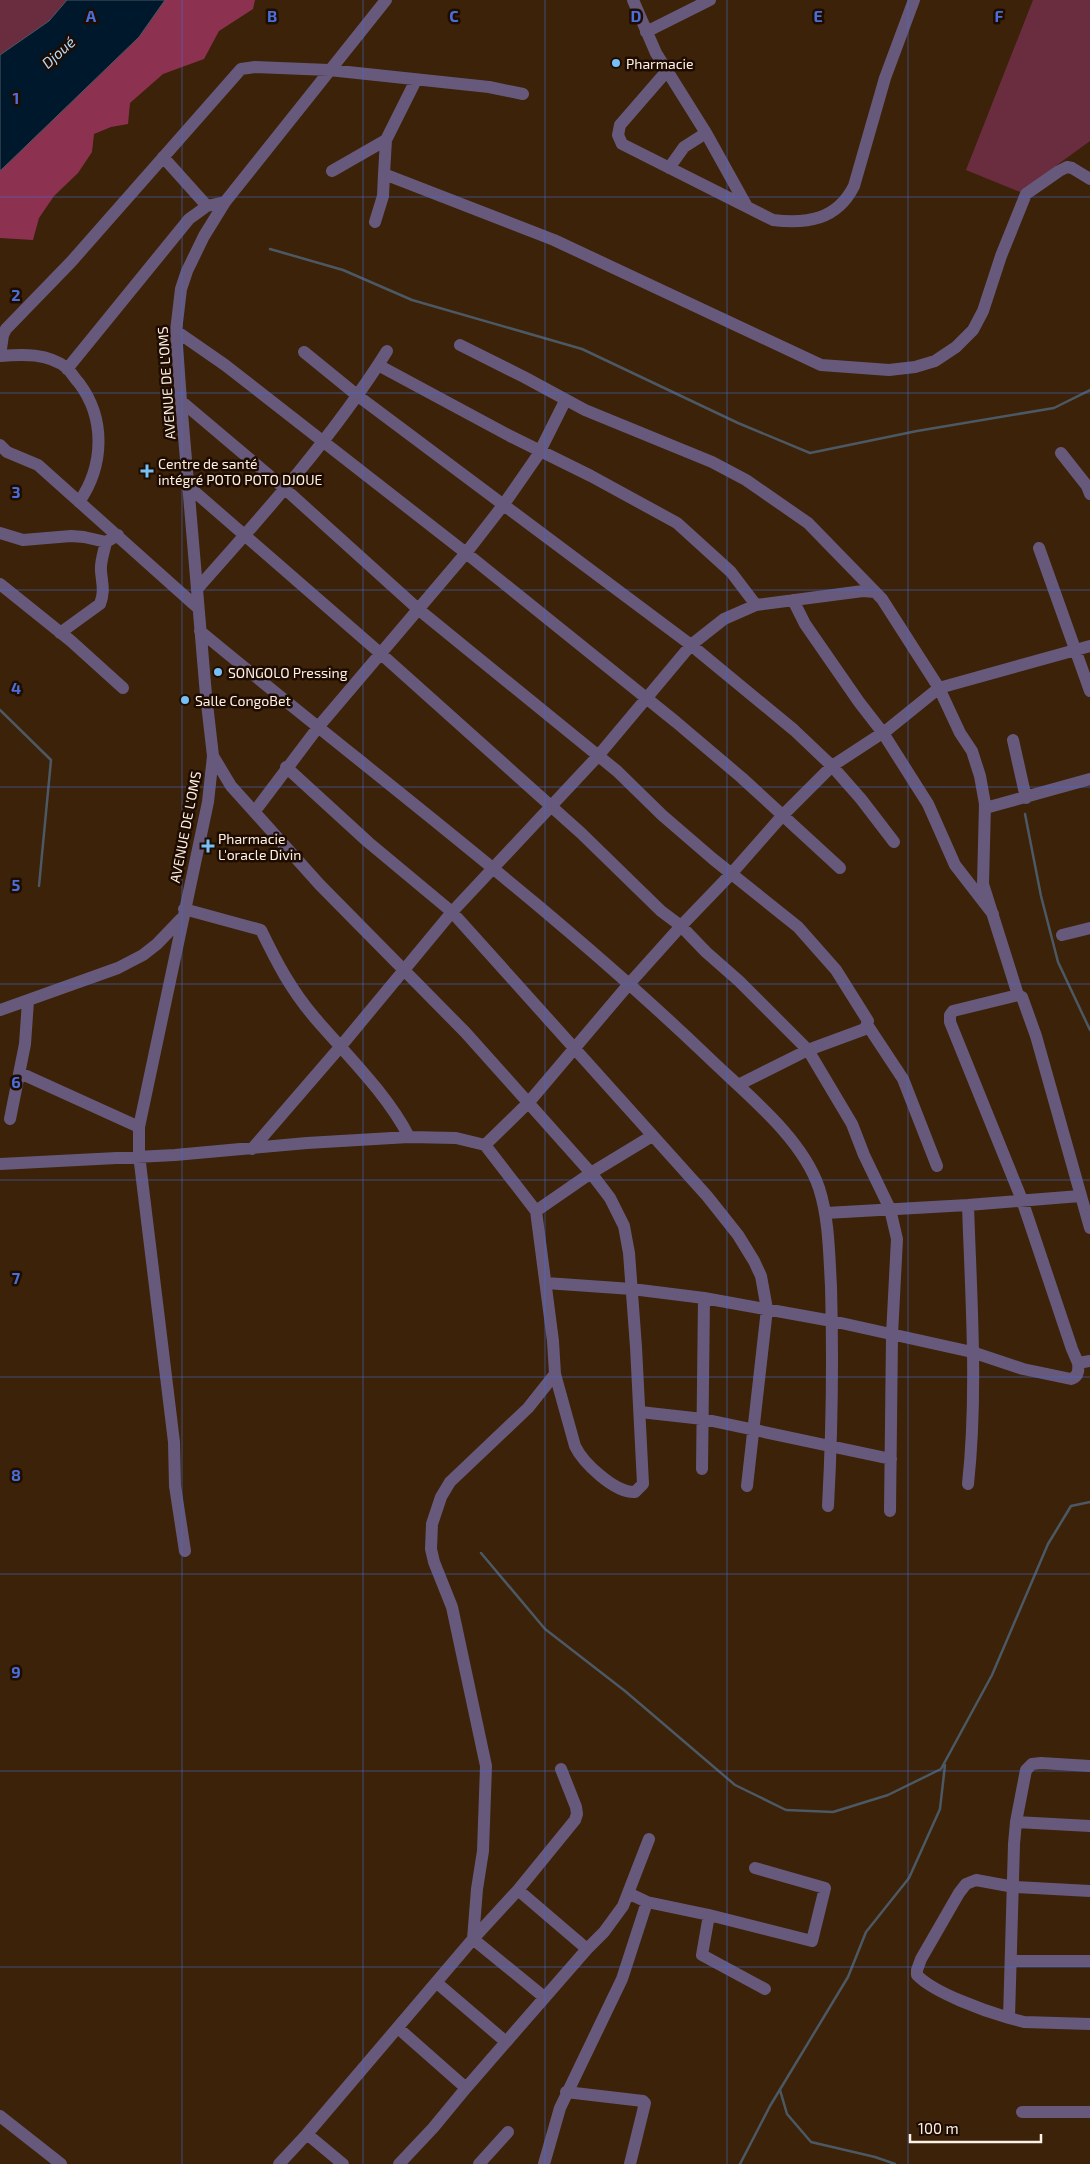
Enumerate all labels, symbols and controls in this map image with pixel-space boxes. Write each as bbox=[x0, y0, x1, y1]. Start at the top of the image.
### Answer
text: A bbox=[86, 6, 97, 25]
text: B bbox=[267, 6, 277, 25]
text: C bbox=[449, 6, 459, 25]
text: D bbox=[631, 6, 642, 25]
text: E bbox=[813, 6, 823, 25]
text: F bbox=[995, 6, 1004, 25]
water label: Djoué bbox=[38, 32, 79, 72]
place label: Pharmacie bbox=[626, 55, 693, 72]
marker: Pharmacie bbox=[610, 57, 622, 69]
text: 1 bbox=[13, 88, 19, 107]
text: 2 bbox=[11, 285, 21, 304]
street label: AVENUE DE L'OMS bbox=[154, 326, 178, 440]
place label: Centre de santé intégré POTO POTO DJOUE bbox=[158, 455, 322, 488]
marker: Centre de santé intégré POTO POTO DJOUE bbox=[140, 464, 154, 478]
text: 3 bbox=[11, 482, 21, 501]
place label: SONGOLO Pressing bbox=[228, 664, 348, 681]
marker: SONGOLO Pressing bbox=[212, 666, 224, 678]
text: 4 bbox=[11, 678, 21, 697]
place label: Salle CongoBet bbox=[195, 692, 291, 709]
marker: Salle CongoBet bbox=[179, 694, 191, 706]
street label: AVENUE DE L'OMS bbox=[166, 770, 204, 884]
place label: Pharmacie L'oracle Divin bbox=[218, 830, 301, 863]
marker: Pharmacie L'oracle Divin bbox=[202, 840, 214, 852]
text: 5 bbox=[12, 875, 21, 894]
text: 6 bbox=[11, 1072, 21, 1091]
text: 7 bbox=[12, 1268, 21, 1287]
text: 8 bbox=[11, 1465, 21, 1484]
text: 9 bbox=[11, 1662, 21, 1681]
scale bar bbox=[910, 2112, 1041, 2144]
text: 100 m bbox=[918, 2119, 959, 2137]

